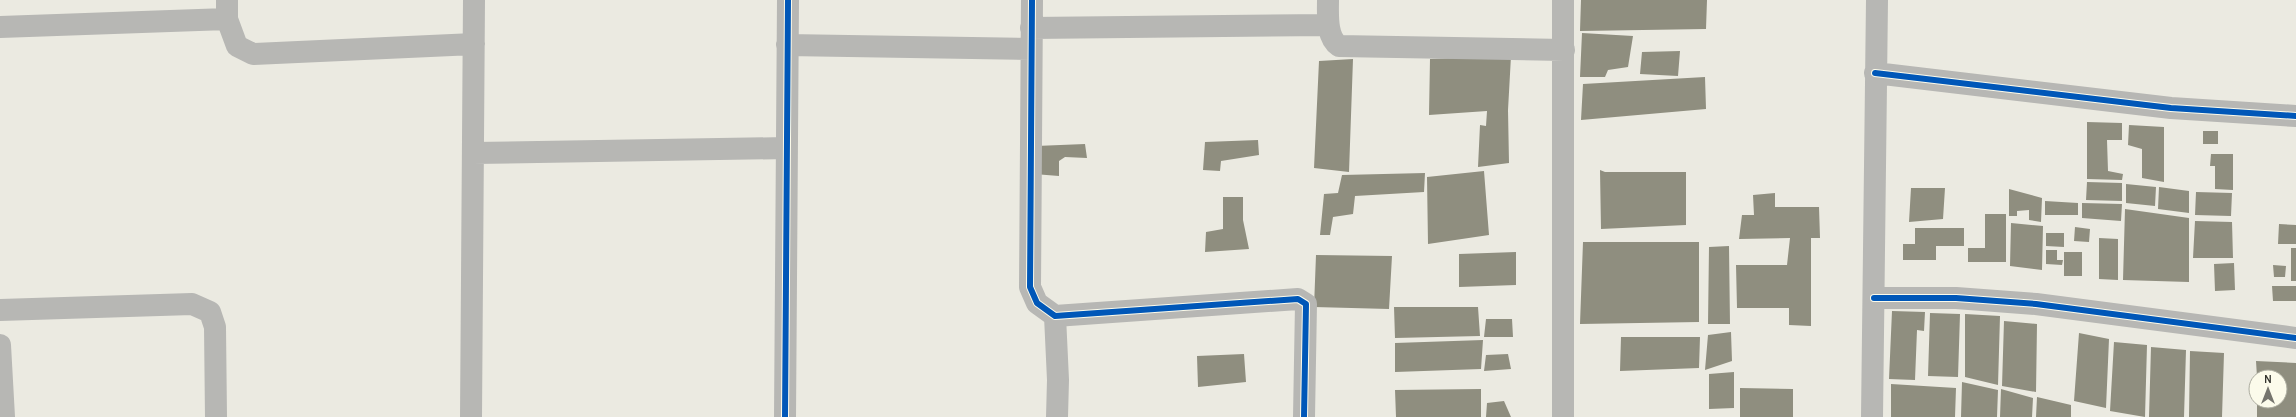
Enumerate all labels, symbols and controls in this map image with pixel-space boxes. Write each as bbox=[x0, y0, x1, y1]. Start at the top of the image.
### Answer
north arrow bbox=[2248, 369, 2288, 409]
text: N bbox=[2264, 373, 2272, 386]

